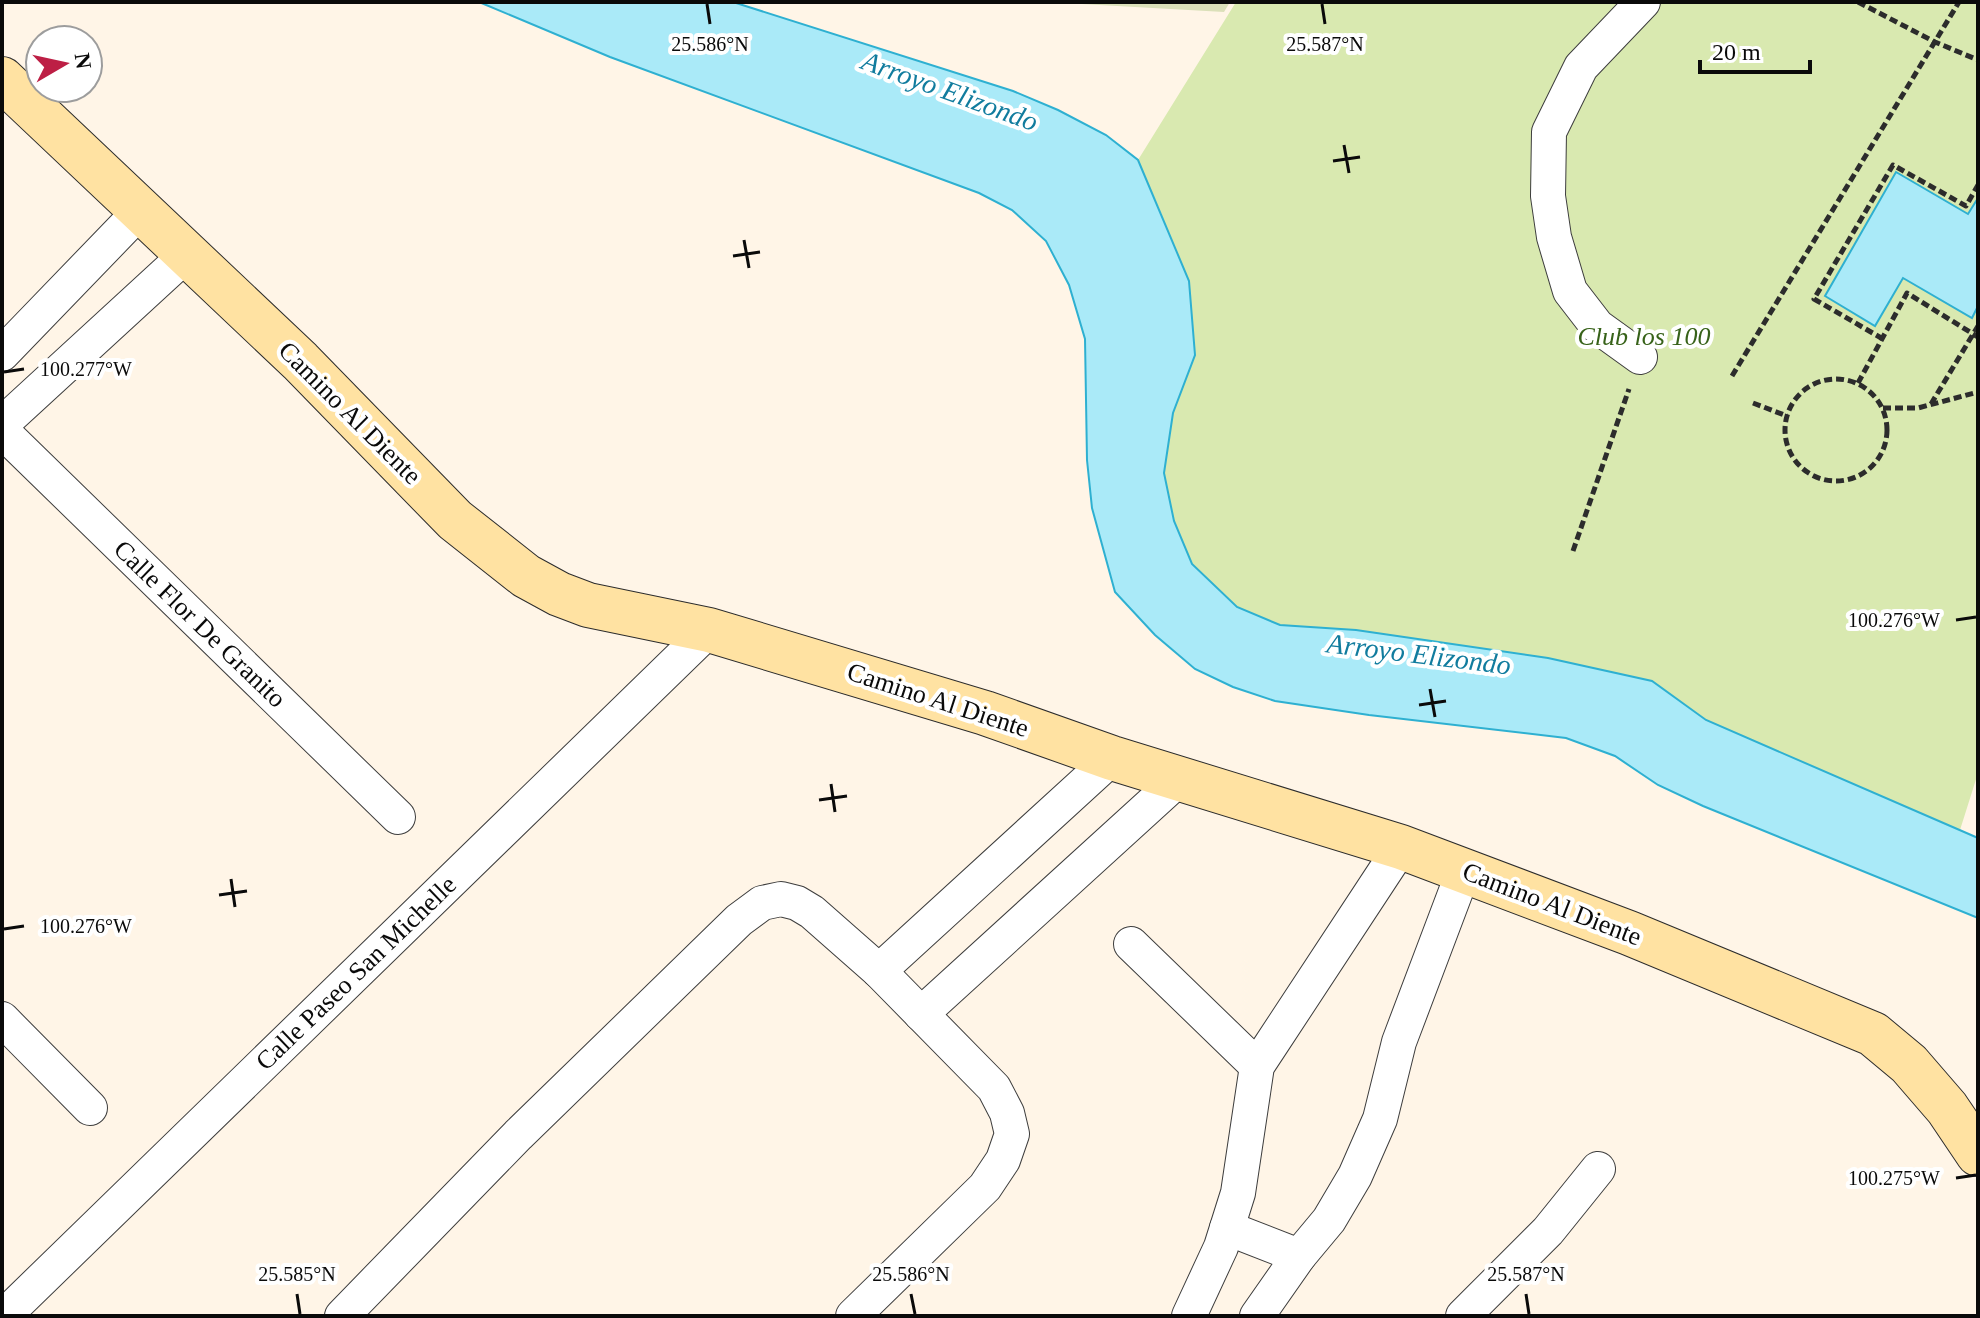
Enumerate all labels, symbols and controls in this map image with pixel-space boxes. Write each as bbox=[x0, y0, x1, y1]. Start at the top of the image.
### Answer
north arrow bbox=[24, 24, 104, 104]
scale bar bbox=[1700, 24, 1810, 74]
text: 25.586°N bbox=[671, 33, 749, 55]
text: 25.587°N bbox=[1286, 33, 1364, 55]
text: 20 m bbox=[1712, 39, 1761, 65]
water label: Arroyo Elizondo bbox=[856, 44, 1042, 137]
text: N bbox=[70, 51, 97, 71]
park label: Club los 100 bbox=[1578, 322, 1710, 351]
street label: Camino Al Diente bbox=[273, 336, 427, 490]
text: 100.277°W bbox=[40, 358, 132, 380]
street label: Calle Flor De Granito bbox=[108, 535, 292, 713]
text: 100.276°W bbox=[1848, 609, 1940, 631]
water label: Arroyo Elizondo bbox=[1323, 627, 1513, 681]
street label: Camino Al Diente bbox=[844, 657, 1032, 743]
street label: Camino Al Diente bbox=[1458, 857, 1646, 951]
street label: Calle Paseo San Michelle bbox=[250, 870, 462, 1076]
text: 100.276°W bbox=[40, 915, 132, 937]
text: 100.275°W bbox=[1848, 1167, 1940, 1189]
text: 25.585°N bbox=[258, 1263, 336, 1285]
text: 25.586°N bbox=[872, 1263, 950, 1285]
text: 25.587°N bbox=[1487, 1263, 1565, 1285]

